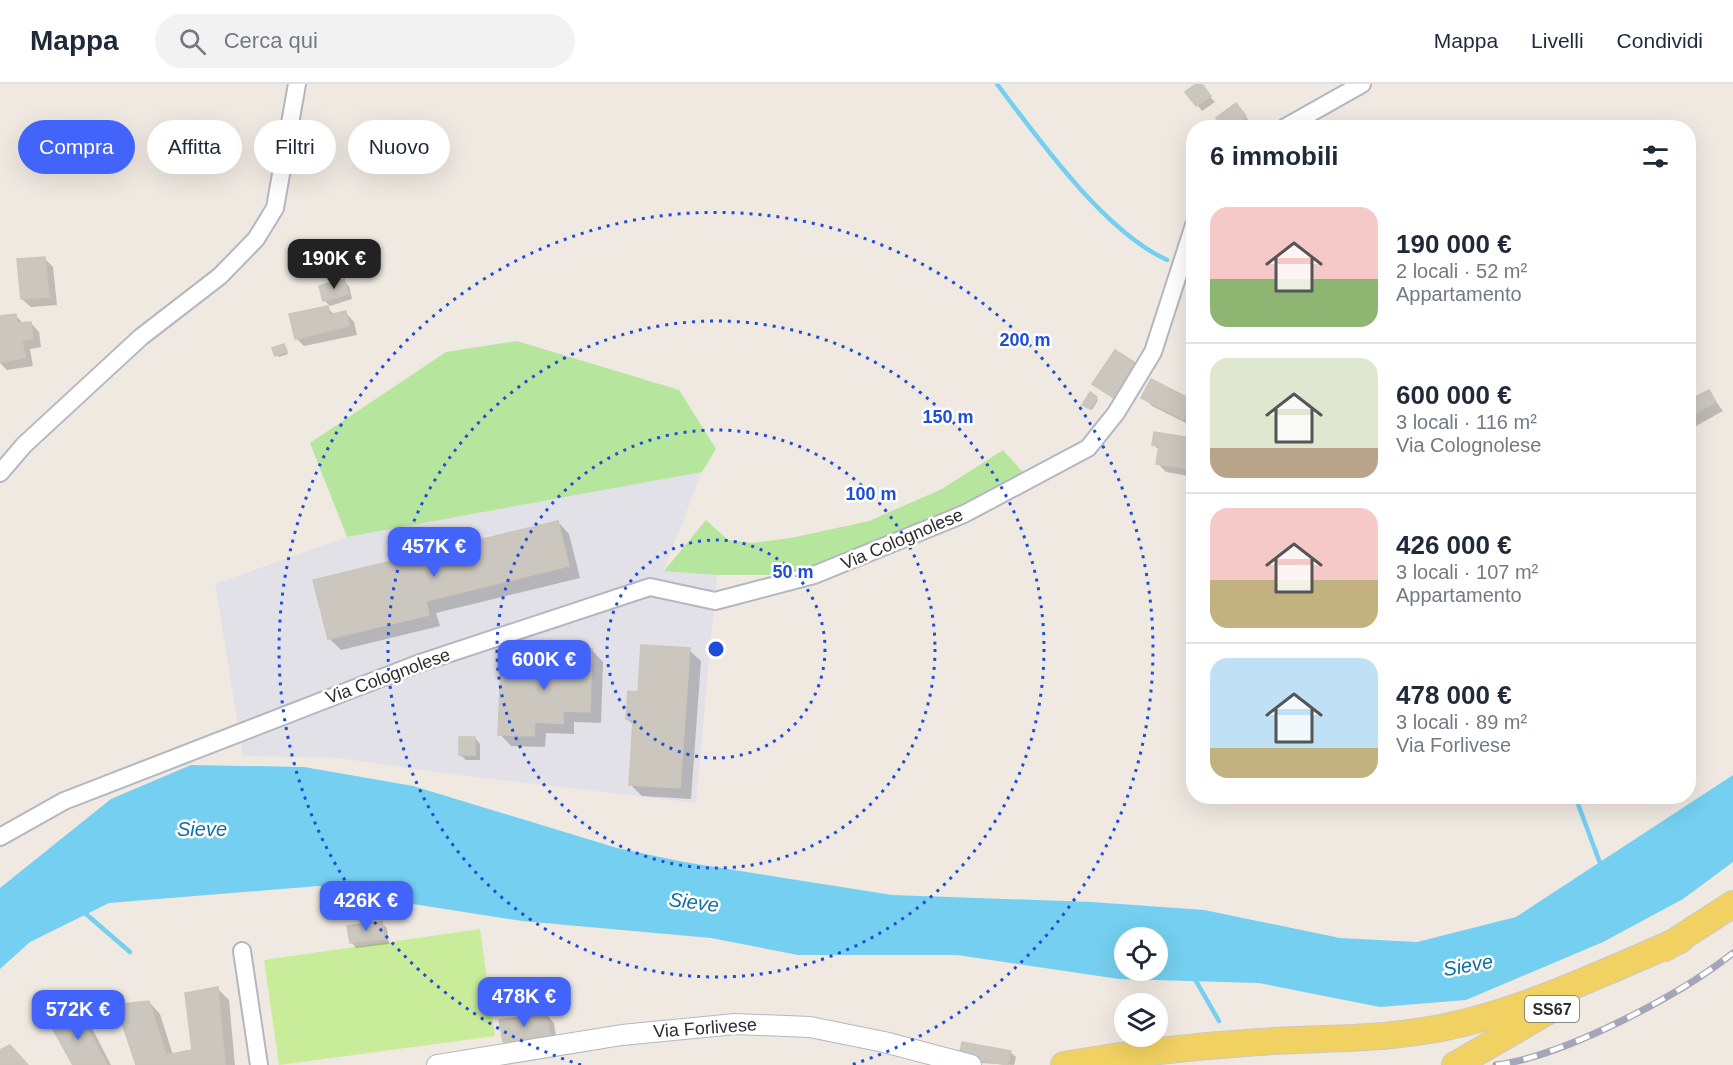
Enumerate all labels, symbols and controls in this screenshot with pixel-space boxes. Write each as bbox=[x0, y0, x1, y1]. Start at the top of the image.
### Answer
search box bbox=[155, 14, 575, 68]
text: Mappa bbox=[30, 25, 119, 56]
icon: search bbox=[176, 25, 209, 58]
text: Cerca qui bbox=[224, 28, 318, 53]
text: Mappa bbox=[1434, 29, 1498, 52]
text: Livelli bbox=[1531, 29, 1584, 52]
text: Condividi bbox=[1617, 29, 1703, 52]
chip: Compra bbox=[18, 120, 135, 174]
chip: Affitta bbox=[147, 120, 242, 174]
chip: Filtri bbox=[254, 120, 336, 174]
chip: Nuovo bbox=[348, 120, 450, 174]
icon: filters bbox=[1639, 140, 1672, 173]
text: 6 immobili bbox=[1210, 141, 1339, 171]
text: 190 000 € bbox=[1396, 229, 1512, 259]
icon: home bbox=[1258, 231, 1330, 303]
pin: 190K € bbox=[285, 239, 383, 290]
text: 190K € bbox=[302, 247, 366, 269]
text: 2 locali · 52 m² bbox=[1396, 260, 1527, 282]
text: Appartamento bbox=[1396, 283, 1522, 305]
text: 200 m bbox=[999, 330, 1051, 350]
text: 600 000 € bbox=[1396, 380, 1512, 410]
icon: home bbox=[1258, 382, 1330, 454]
text: 150 m bbox=[922, 407, 974, 427]
text: 3 locali · 116 m² bbox=[1396, 411, 1537, 433]
text: Via Colognolese bbox=[1396, 434, 1541, 456]
text: 100 m bbox=[845, 484, 897, 504]
street label: Via Colognolese bbox=[838, 504, 966, 574]
pin: 457K € bbox=[385, 527, 483, 578]
text: 426 000 € bbox=[1396, 530, 1512, 560]
icon: home bbox=[1258, 532, 1330, 604]
text: 457K € bbox=[402, 535, 466, 557]
text: 3 locali · 107 m² bbox=[1396, 561, 1538, 583]
text: 50 m bbox=[772, 562, 814, 582]
text: Appartamento bbox=[1396, 584, 1522, 606]
centre of rings bbox=[706, 639, 726, 659]
pin: 600K € bbox=[495, 640, 593, 691]
street label: Via Colognolese bbox=[323, 644, 453, 708]
text: 600K € bbox=[512, 648, 576, 670]
text: 478 000 € bbox=[1396, 680, 1512, 710]
icon: home bbox=[1258, 682, 1330, 754]
text: 3 locali · 89 m² bbox=[1396, 711, 1527, 733]
text: Via Forlivese bbox=[1396, 734, 1511, 756]
water label: Sieve bbox=[177, 818, 227, 840]
pin: 426K € bbox=[317, 881, 415, 932]
water label: Sieve bbox=[668, 888, 720, 916]
text: 426K € bbox=[334, 889, 398, 911]
map controls bbox=[1114, 927, 1168, 1047]
button: locate bbox=[1114, 927, 1168, 981]
water label: Sieve bbox=[1441, 950, 1495, 980]
pin: 478K € bbox=[475, 977, 573, 1028]
text: 478K € bbox=[492, 985, 556, 1007]
pin: 572K € bbox=[29, 990, 127, 1041]
button: layers bbox=[1114, 993, 1168, 1047]
road number: SS67 bbox=[1525, 996, 1579, 1022]
text: 572K € bbox=[46, 998, 110, 1020]
street label: Via Forlivese bbox=[653, 1014, 757, 1042]

